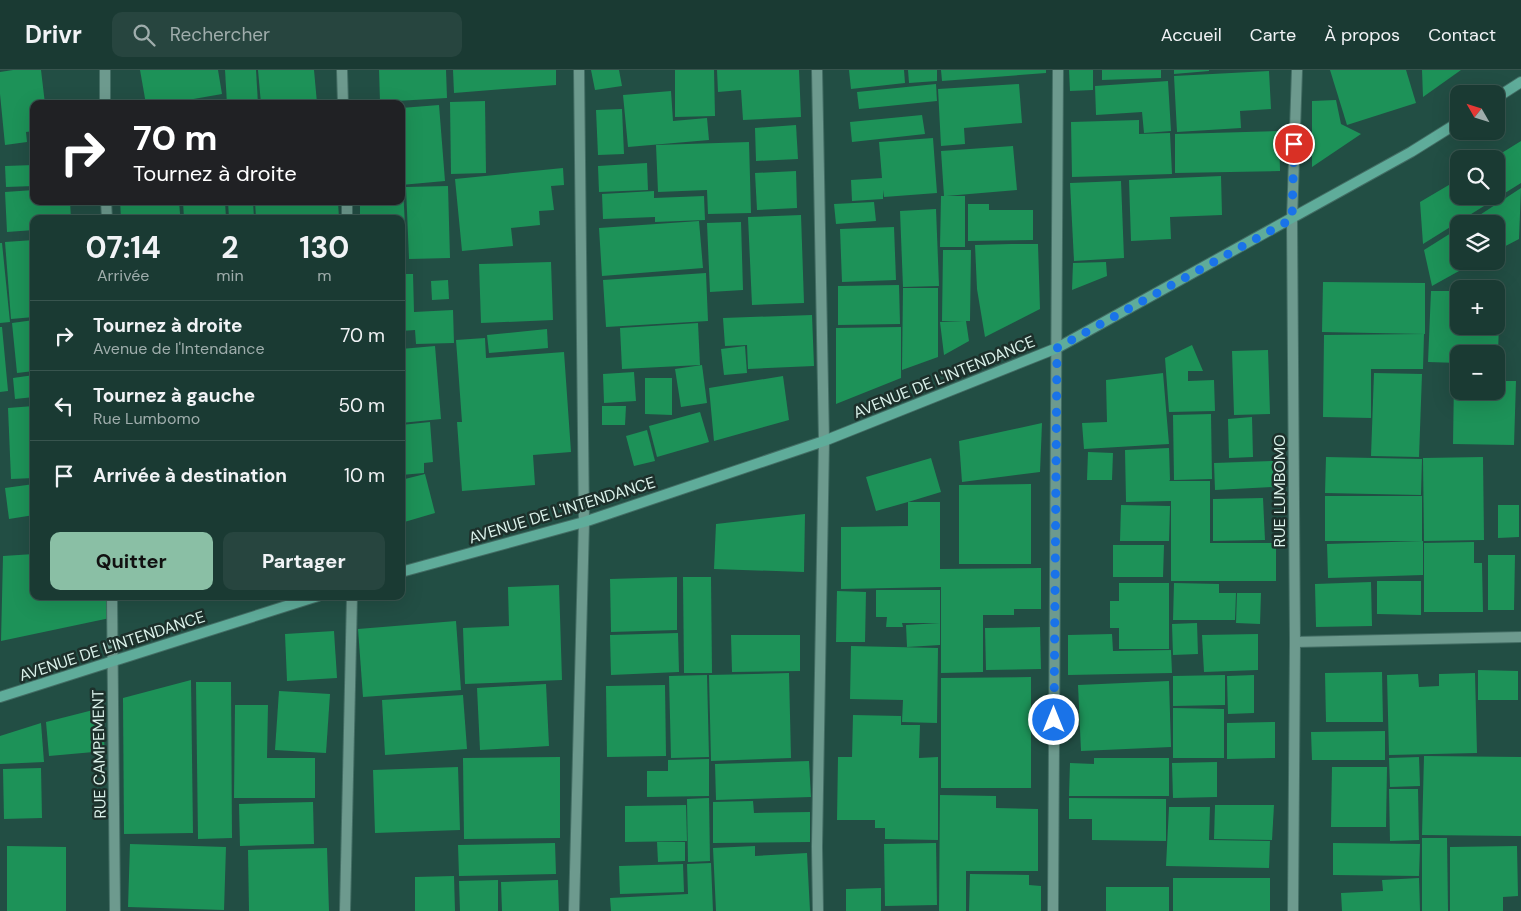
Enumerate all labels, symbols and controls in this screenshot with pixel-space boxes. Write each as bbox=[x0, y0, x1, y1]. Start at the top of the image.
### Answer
search box bbox=[112, 12, 462, 57]
text: Drivr bbox=[25, 19, 82, 50]
icon: search bbox=[130, 21, 158, 49]
text: Rechercher bbox=[170, 22, 270, 47]
text: Accueil bbox=[1161, 23, 1222, 47]
text: Carte bbox=[1250, 23, 1296, 47]
text: À propos bbox=[1324, 23, 1400, 47]
text: Contact bbox=[1428, 23, 1496, 47]
north arrow bbox=[1450, 85, 1505, 140]
map controls bbox=[1450, 85, 1505, 400]
text: 70 m bbox=[133, 115, 217, 161]
icon: right bbox=[50, 120, 115, 185]
pin bbox=[1273, 123, 1315, 165]
icon: arrive bbox=[1280, 130, 1308, 158]
button: search bbox=[1450, 150, 1505, 205]
text: Tournez à droite bbox=[133, 159, 297, 188]
button: layers bbox=[1450, 215, 1505, 270]
text: 07:14 bbox=[86, 228, 161, 267]
text: 2 bbox=[221, 228, 239, 267]
text: 130 bbox=[299, 228, 349, 267]
text: Arrivée bbox=[97, 265, 149, 286]
text: min bbox=[216, 265, 244, 286]
text: m bbox=[317, 265, 331, 286]
button: + bbox=[1450, 280, 1505, 335]
text: Tournez à droite bbox=[93, 313, 243, 338]
icon: right bbox=[50, 322, 78, 350]
text: 70 m bbox=[340, 323, 385, 348]
street label: AVENUE DE L'INTENDANCE bbox=[850, 331, 1038, 423]
text: Avenue de l'Intendance bbox=[93, 338, 265, 359]
button: − bbox=[1450, 345, 1505, 400]
text: Tournez à gauche bbox=[93, 383, 255, 408]
icon: left bbox=[50, 392, 78, 420]
text: 50 m bbox=[338, 393, 385, 418]
text: Rue Lumbomo bbox=[93, 408, 200, 429]
street label: RUE LUMBOMO bbox=[1269, 434, 1290, 548]
icon: arrive bbox=[50, 462, 78, 490]
text: Arrivée à destination bbox=[93, 463, 287, 488]
text: 10 m bbox=[344, 463, 385, 488]
street label: AVENUE DE L'INTENDANCE bbox=[466, 472, 658, 548]
button: Quitter bbox=[50, 532, 213, 590]
button: Partager bbox=[223, 532, 385, 590]
street label: AVENUE DE L'INTENDANCE bbox=[16, 606, 208, 686]
street label: RUE CAMPEMENT bbox=[87, 689, 111, 819]
position arrow bbox=[1027, 693, 1079, 745]

